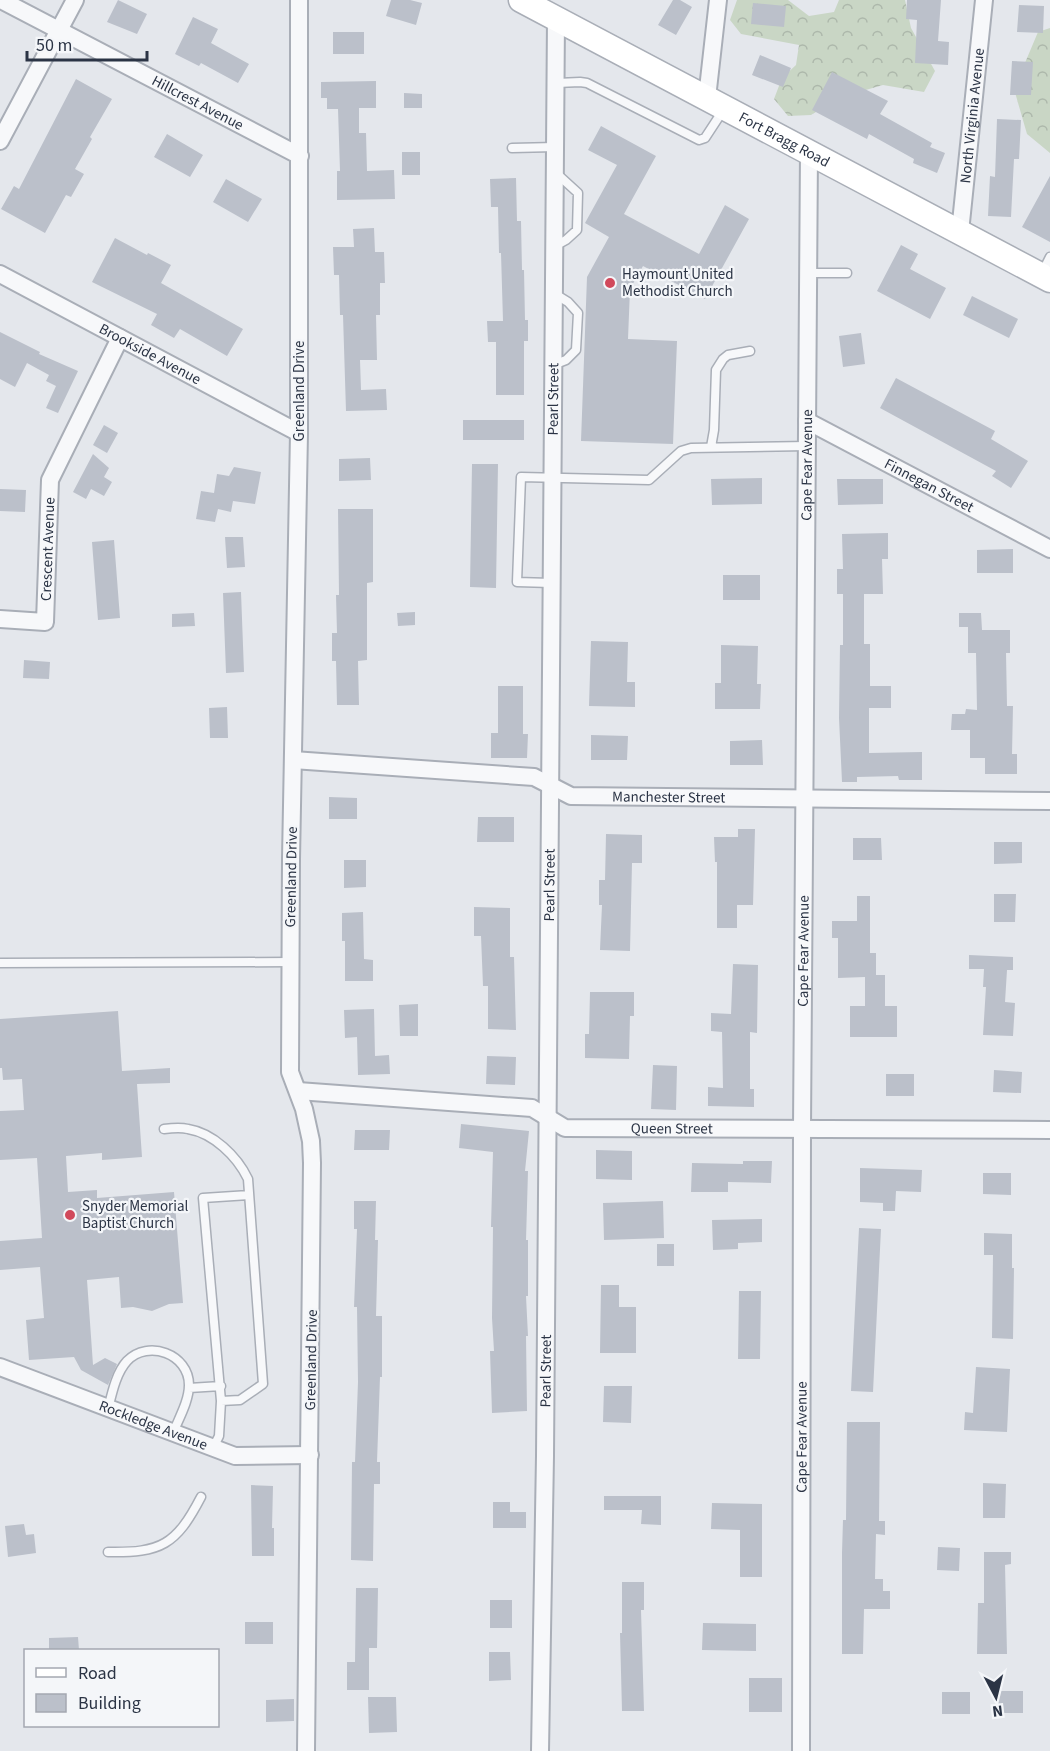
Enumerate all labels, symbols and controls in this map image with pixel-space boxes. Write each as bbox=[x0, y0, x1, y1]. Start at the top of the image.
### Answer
scale bar bbox=[27, 24, 147, 62]
text: 50 m bbox=[36, 33, 72, 58]
street label: North Virginia Avenue bbox=[955, 47, 990, 184]
street label: Hillcrest Avenue bbox=[148, 70, 247, 136]
street label: Fort Bragg Road bbox=[735, 107, 833, 173]
place label: Haymount United Methodist Church bbox=[622, 264, 734, 302]
marker: Haymount United Methodist Church bbox=[603, 276, 617, 290]
street label: Brookside Avenue bbox=[95, 319, 205, 390]
street label: Greenland Drive bbox=[289, 341, 310, 441]
street label: Pearl Street bbox=[543, 363, 564, 435]
street label: Cape Fear Avenue bbox=[796, 409, 818, 521]
street label: Finnegan Street bbox=[880, 453, 977, 518]
street label: Crescent Avenue bbox=[36, 497, 60, 601]
street label: Manchester Street bbox=[612, 786, 726, 809]
street label: Greenland Drive bbox=[280, 826, 303, 928]
street label: Pearl Street bbox=[539, 849, 561, 921]
street label: Cape Fear Avenue bbox=[793, 895, 815, 1007]
street label: Queen Street bbox=[631, 1118, 713, 1140]
place label: Snyder Memorial Baptist Church bbox=[82, 1196, 189, 1234]
marker: Snyder Memorial Baptist Church bbox=[63, 1208, 77, 1222]
street label: Greenland Drive bbox=[300, 1309, 323, 1411]
street label: Pearl Street bbox=[535, 1335, 557, 1407]
street label: Cape Fear Avenue bbox=[791, 1381, 813, 1493]
street label: Rockledge Avenue bbox=[96, 1395, 210, 1456]
legend bbox=[24, 1649, 219, 1727]
text: Road bbox=[78, 1661, 117, 1686]
north arrow bbox=[966, 1667, 1026, 1727]
text: Building bbox=[78, 1691, 141, 1716]
text: N bbox=[991, 1699, 1004, 1722]

